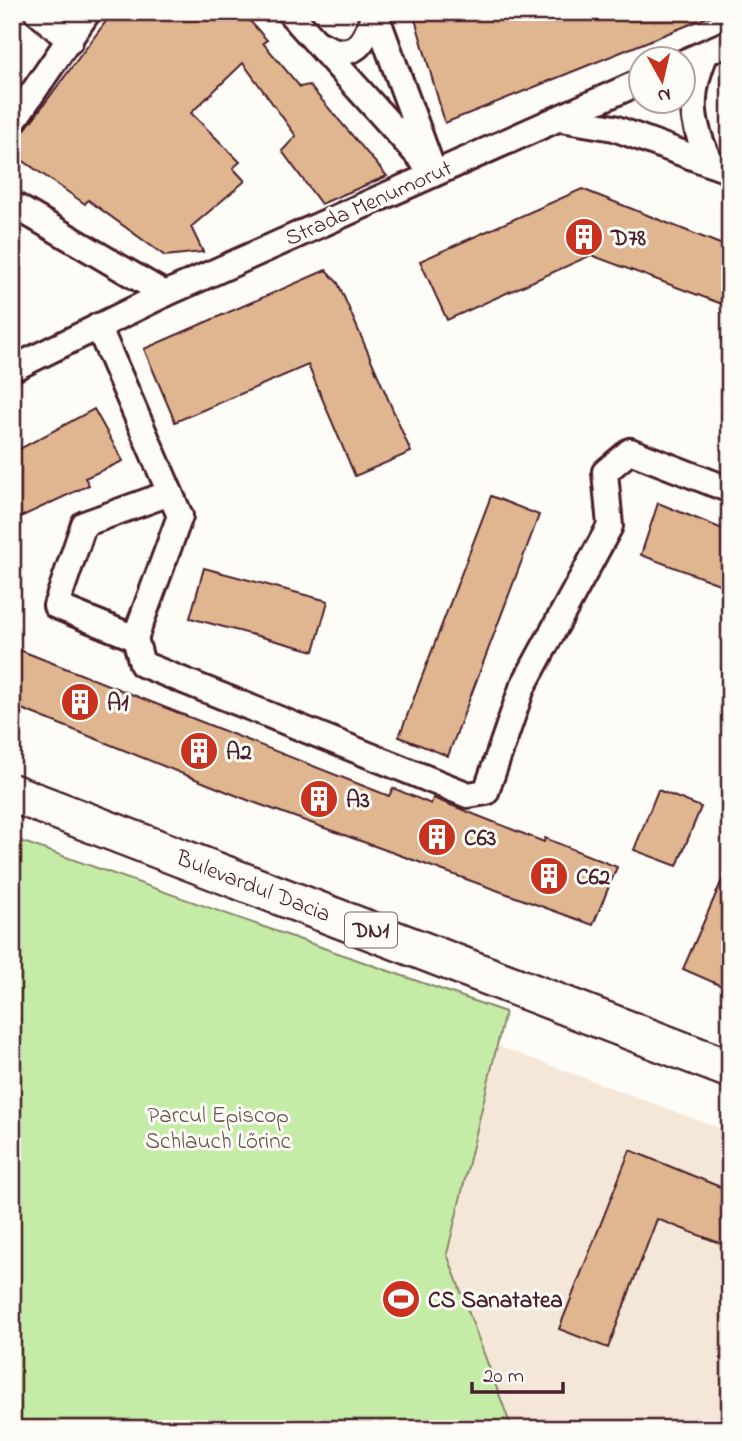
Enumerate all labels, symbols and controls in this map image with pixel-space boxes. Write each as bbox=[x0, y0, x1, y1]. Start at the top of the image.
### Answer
north arrow bbox=[626, 46, 696, 116]
text: N bbox=[656, 80, 672, 109]
street label: Strada Menumorut bbox=[280, 153, 458, 256]
building icon: D78 bbox=[563, 216, 605, 258]
place label: D78 bbox=[610, 223, 646, 256]
building icon: A1 bbox=[59, 681, 101, 723]
place label: A1 bbox=[107, 688, 129, 721]
building icon: A2 bbox=[178, 730, 220, 772]
place label: A2 bbox=[226, 737, 252, 770]
building icon: A3 bbox=[298, 778, 340, 820]
place label: A3 bbox=[346, 785, 370, 818]
building icon: C63 bbox=[416, 816, 458, 858]
place label: C63 bbox=[464, 823, 497, 856]
street label: Bulevardul Dacia bbox=[170, 842, 335, 932]
building icon: C62 bbox=[528, 855, 570, 897]
place label: C62 bbox=[576, 862, 611, 895]
road number: DN1 bbox=[345, 912, 397, 948]
park label: Parcul Episcop Schlauch Lőrinc bbox=[145, 1100, 292, 1159]
sports icon: CS Sanatatea bbox=[380, 1278, 422, 1320]
place label: CS Sanatatea bbox=[428, 1285, 563, 1318]
scale bar bbox=[472, 1350, 564, 1394]
text: 20 m bbox=[483, 1362, 524, 1392]

